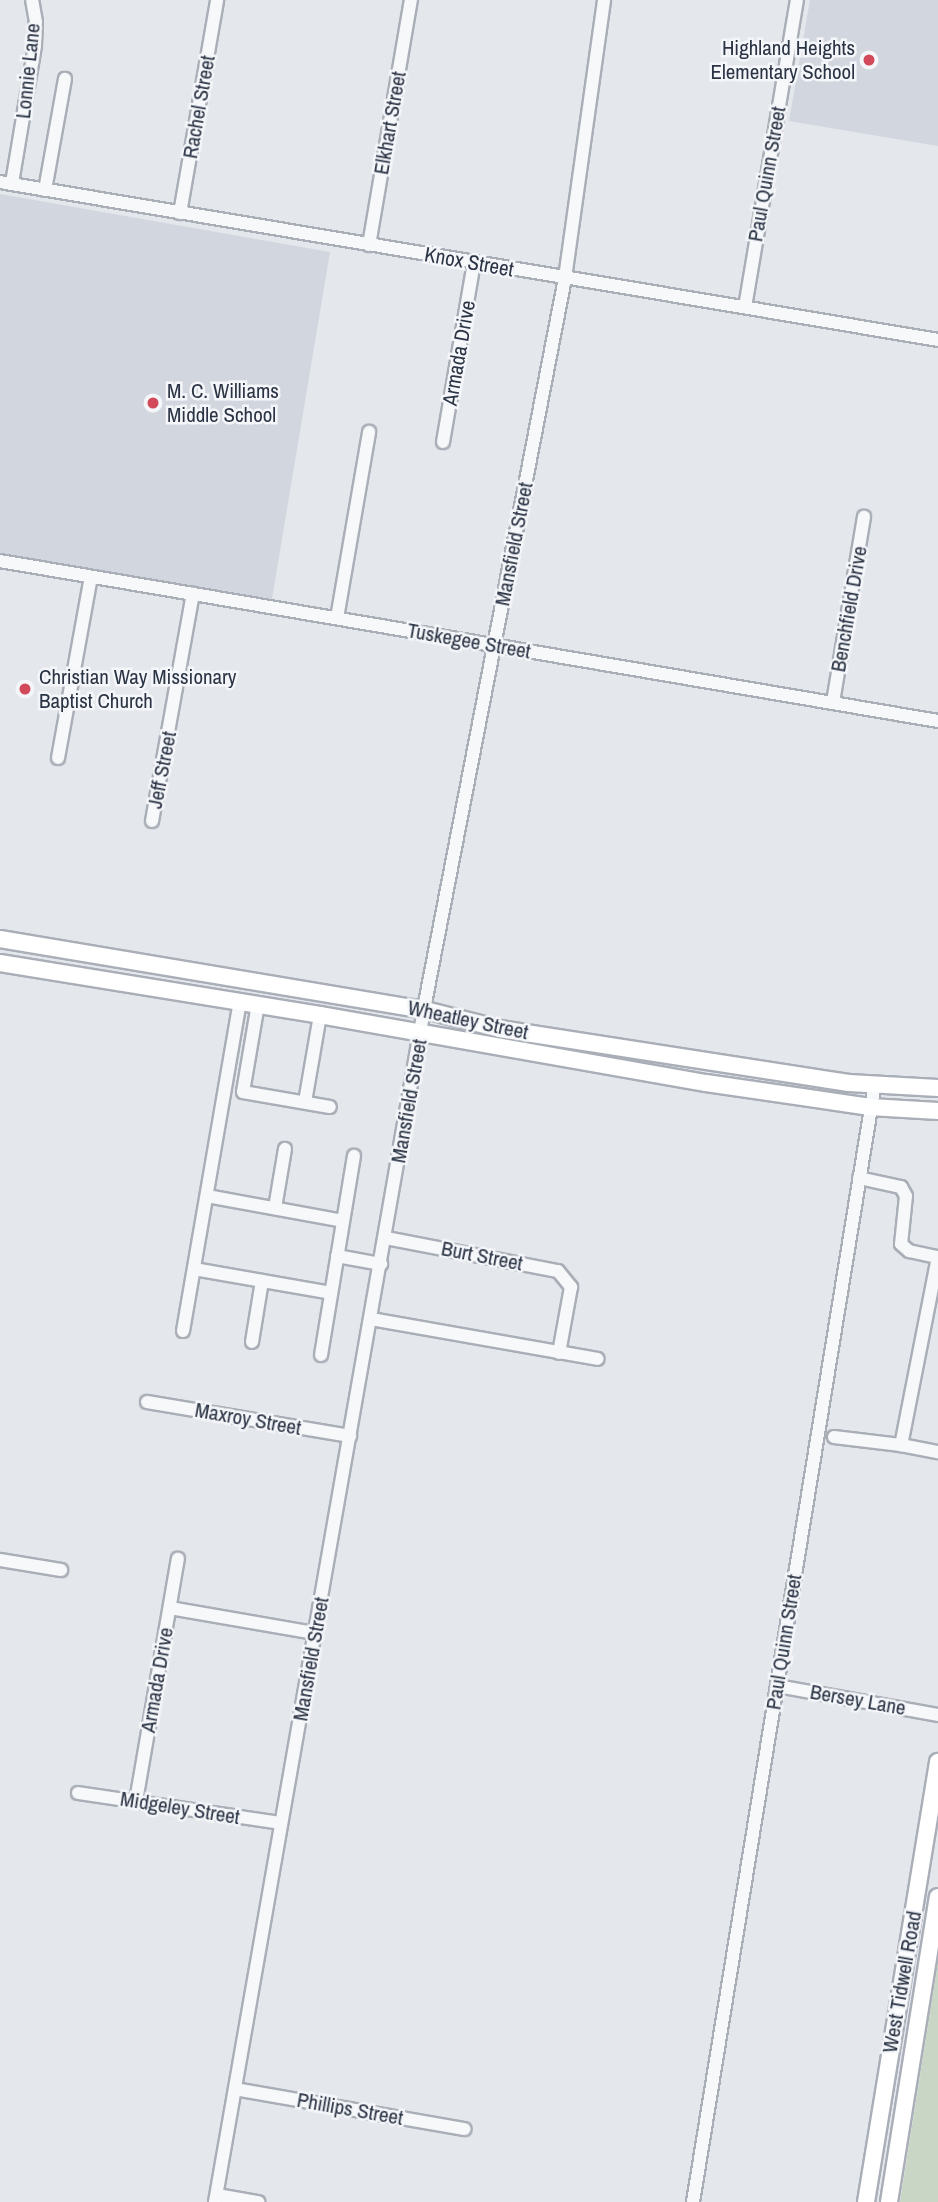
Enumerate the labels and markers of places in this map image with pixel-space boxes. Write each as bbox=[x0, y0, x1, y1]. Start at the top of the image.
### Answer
place label: Highland Heights Elementary School bbox=[710, 35, 855, 85]
marker: Highland Heights Elementary School bbox=[861, 52, 877, 68]
place label: M. C. Williams Middle School bbox=[167, 378, 279, 428]
marker: M. C. Williams Middle School bbox=[145, 395, 161, 411]
place label: Christian Way Missionary Baptist Church bbox=[39, 664, 236, 714]
marker: Christian Way Missionary Baptist Church bbox=[17, 681, 33, 697]

